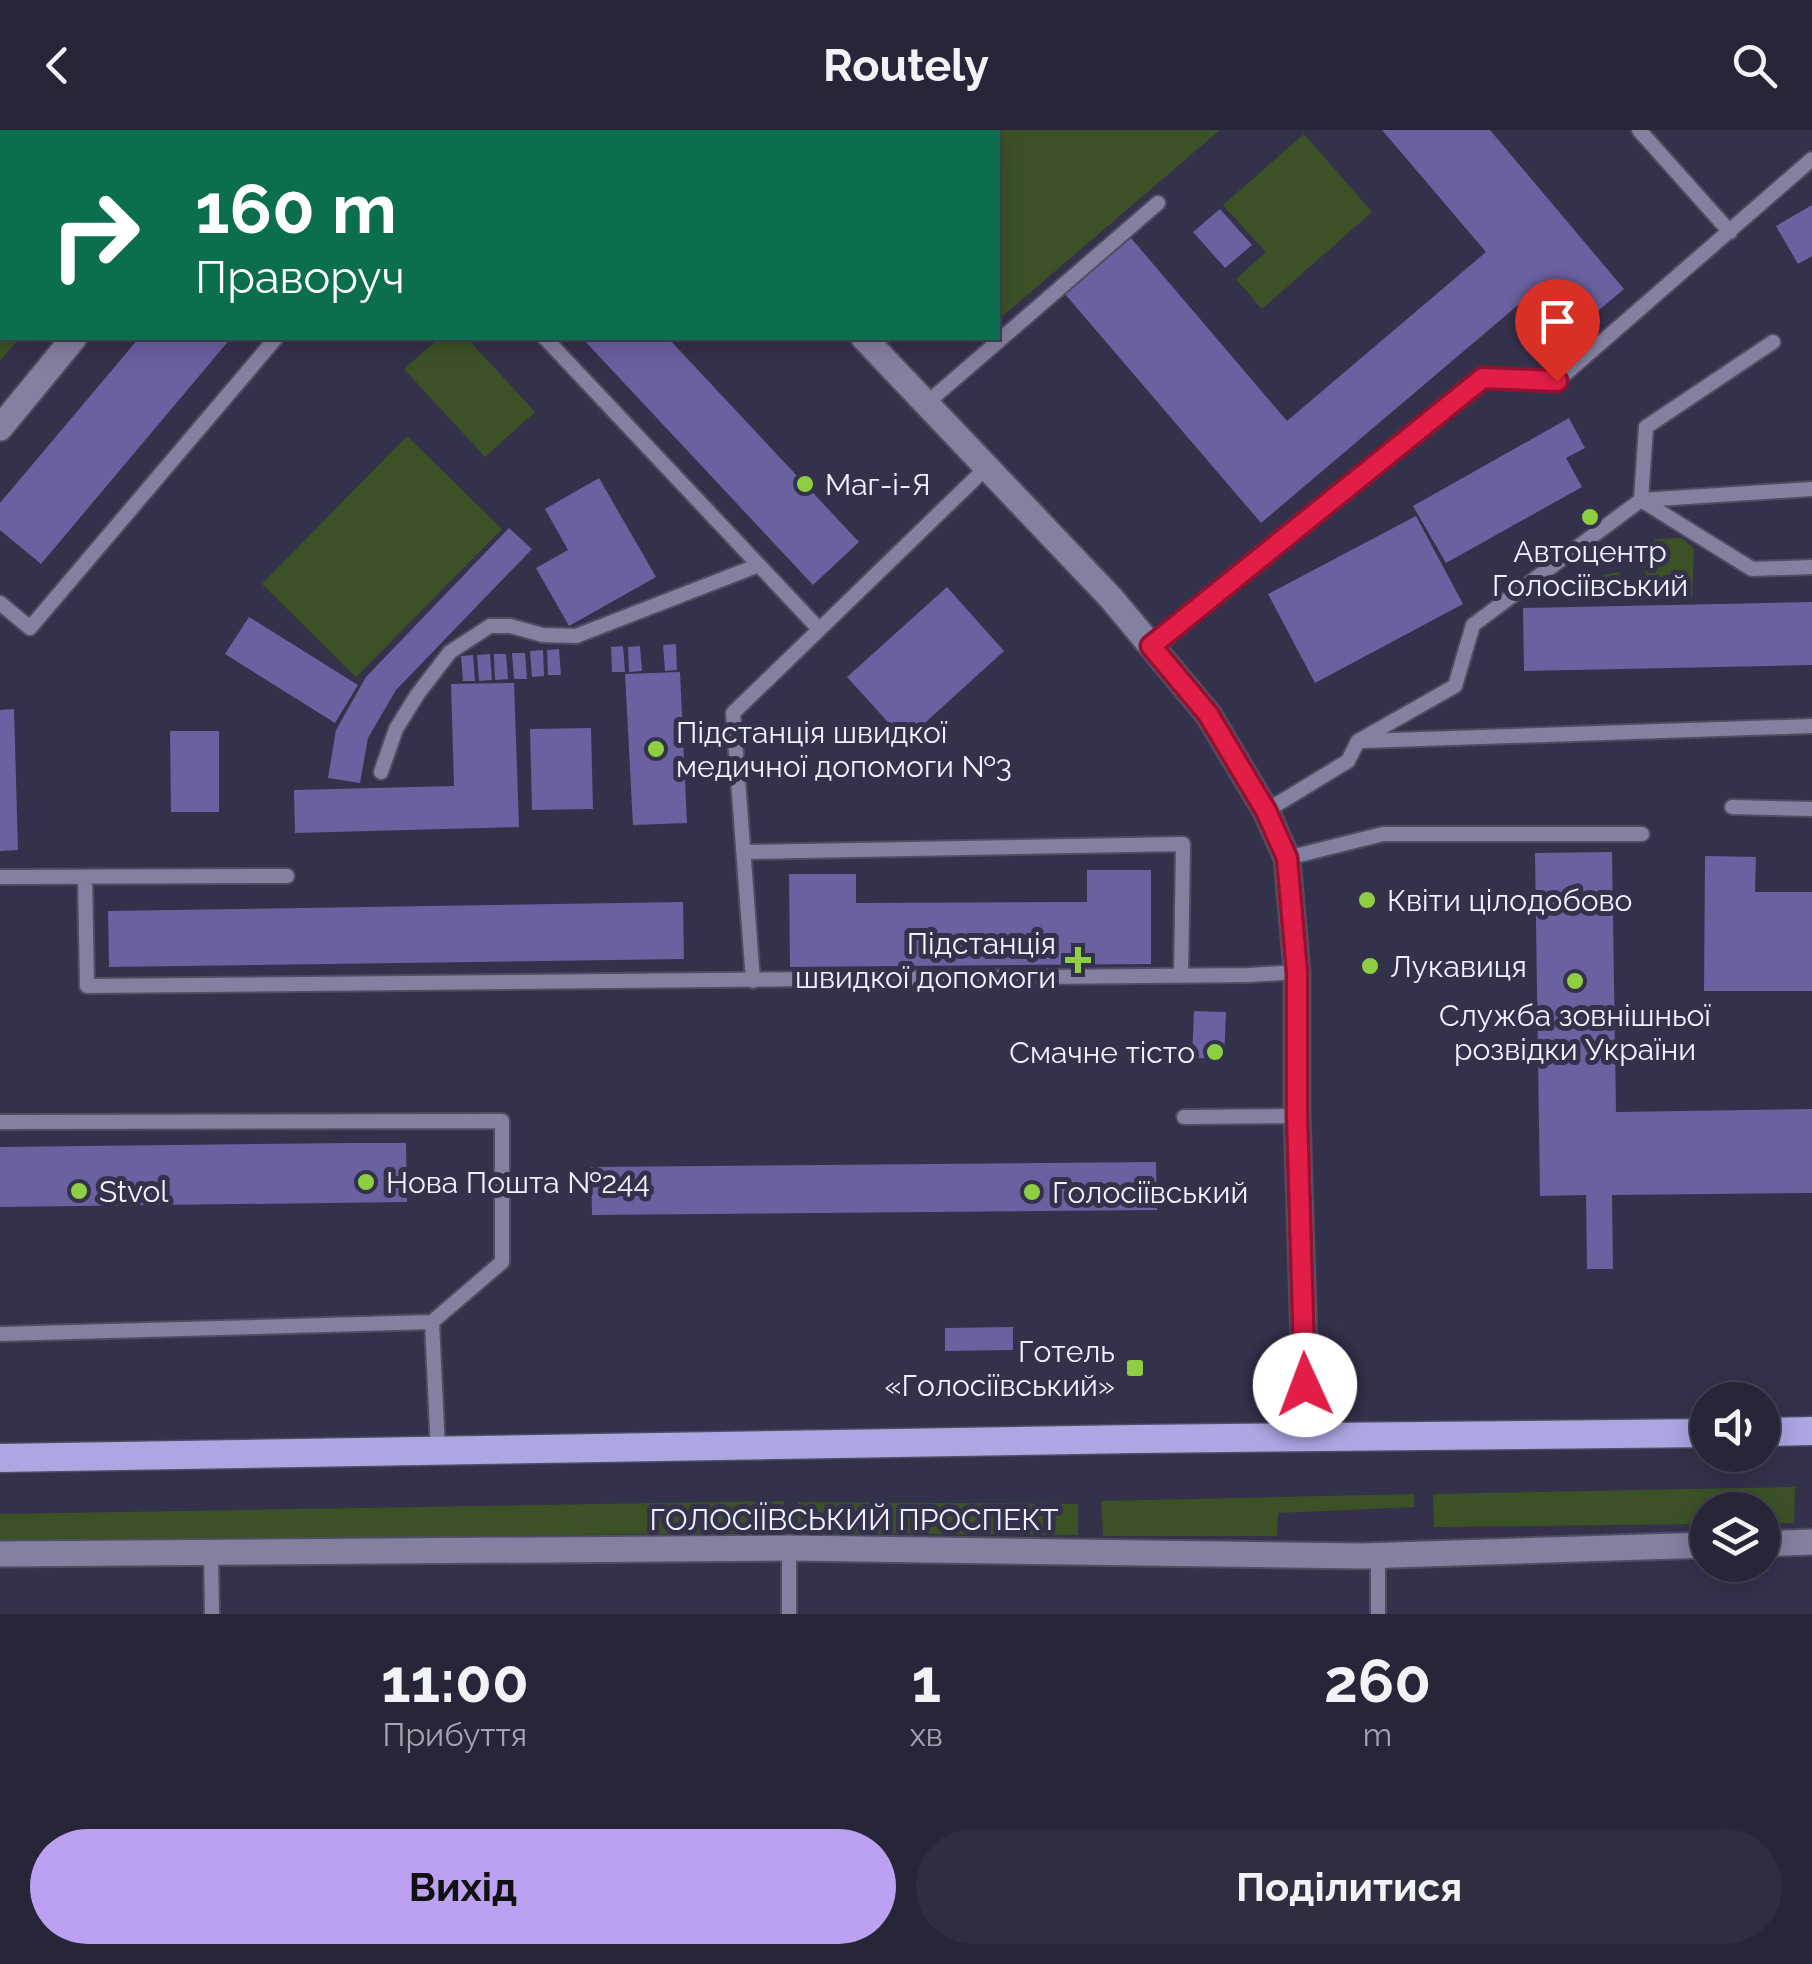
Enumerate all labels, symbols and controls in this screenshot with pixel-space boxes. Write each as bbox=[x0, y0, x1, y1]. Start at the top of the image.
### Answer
icon: back bbox=[30, 38, 85, 93]
icon: search bbox=[1727, 38, 1782, 93]
text: Routely bbox=[823, 39, 989, 92]
text: 160 m bbox=[195, 167, 397, 249]
icon: right bbox=[30, 170, 160, 300]
text: Праворуч bbox=[195, 251, 405, 304]
pin bbox=[1515, 279, 1600, 382]
icon: arrive bbox=[1530, 294, 1585, 349]
place label: Маг-і-Я bbox=[825, 467, 931, 502]
marker: Маг-і-Я bbox=[794, 473, 816, 495]
marker: Автоцентр Голосіївський bbox=[1579, 506, 1601, 528]
place label: Автоцентр Голосіївський bbox=[1492, 534, 1688, 603]
place label: Підстанція швидкої медичної допомоги №3 bbox=[676, 715, 1012, 784]
marker: Підстанція швидкої медичної допомоги №3 bbox=[645, 738, 667, 760]
place label: Квіти цілодобово bbox=[1387, 883, 1632, 918]
marker: Квіти цілодобово bbox=[1356, 889, 1378, 911]
place label: Підстанція швидкої допомоги bbox=[795, 926, 1056, 995]
marker: Підстанція швидкої допомоги bbox=[1065, 947, 1091, 973]
place label: Лукавиця bbox=[1390, 949, 1527, 984]
marker: Лукавиця bbox=[1359, 955, 1381, 977]
marker: Служба зовнішньої розвідки України bbox=[1564, 970, 1586, 992]
place label: Служба зовнішньої розвідки України bbox=[1439, 998, 1711, 1067]
place label: Смачне тісто bbox=[1009, 1035, 1195, 1070]
marker: Смачне тісто bbox=[1204, 1041, 1226, 1063]
place label: Нова Пошта №244 bbox=[386, 1165, 650, 1200]
marker: Нова Пошта №244 bbox=[355, 1171, 377, 1193]
place label: Stvol bbox=[99, 1174, 169, 1209]
place label: Голосіївський bbox=[1052, 1175, 1248, 1210]
marker: Stvol bbox=[68, 1180, 90, 1202]
marker: Голосіївський bbox=[1021, 1181, 1043, 1203]
position arrow bbox=[1253, 1333, 1357, 1437]
place label: Готель «Голосіївський» bbox=[884, 1334, 1115, 1403]
marker: Готель «Голосіївський» bbox=[1124, 1357, 1146, 1379]
map controls bbox=[1690, 1382, 1780, 1582]
button: sound bbox=[1690, 1382, 1780, 1472]
button: layers bbox=[1690, 1492, 1780, 1582]
street label: ГОЛОСІЇВСЬКИЙ ПРОСПЕКТ bbox=[649, 1502, 1059, 1537]
text: 11:00 bbox=[381, 1646, 529, 1716]
text: 1 bbox=[911, 1646, 941, 1716]
text: 260 bbox=[1324, 1646, 1431, 1716]
text: Прибуття bbox=[383, 1716, 527, 1753]
text: хв bbox=[910, 1716, 943, 1753]
text: m bbox=[1363, 1716, 1392, 1753]
button: Вихід bbox=[30, 1829, 896, 1944]
button: Поділитися bbox=[916, 1829, 1782, 1944]

